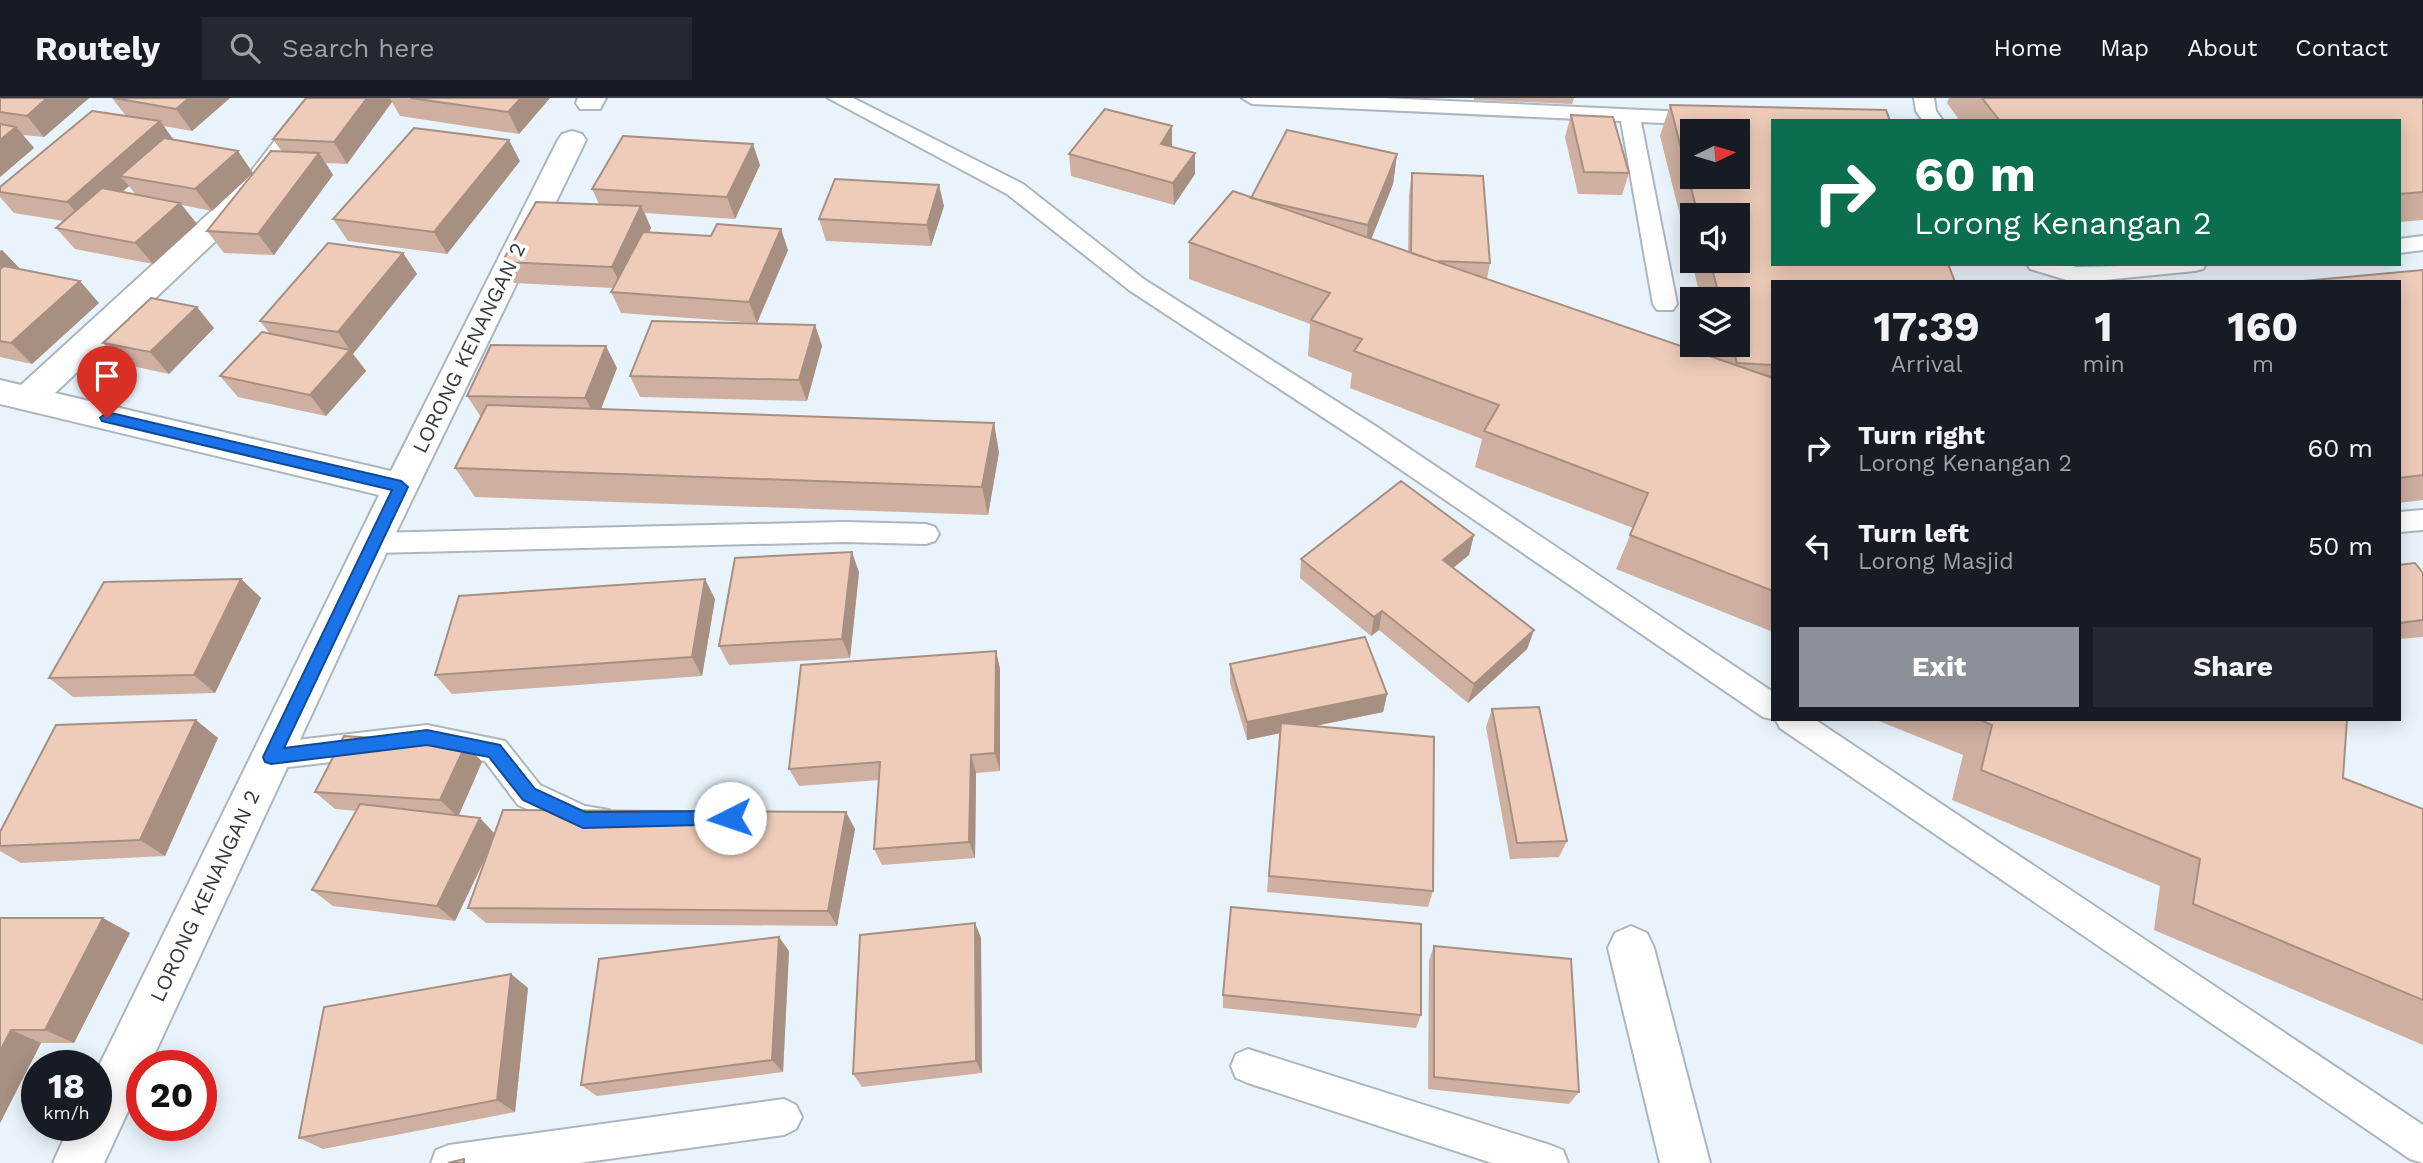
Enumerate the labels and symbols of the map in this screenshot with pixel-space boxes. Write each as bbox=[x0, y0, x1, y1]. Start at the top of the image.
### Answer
north arrow bbox=[1680, 119, 1750, 189]
street label: LORONG KENANGAN 2 bbox=[407, 239, 530, 457]
pin bbox=[77, 346, 137, 418]
position arrow bbox=[693, 781, 767, 855]
street label: LORONG KENANGAN 2 bbox=[144, 786, 265, 1006]
speed limit sign: 20 bbox=[126, 1050, 217, 1141]

